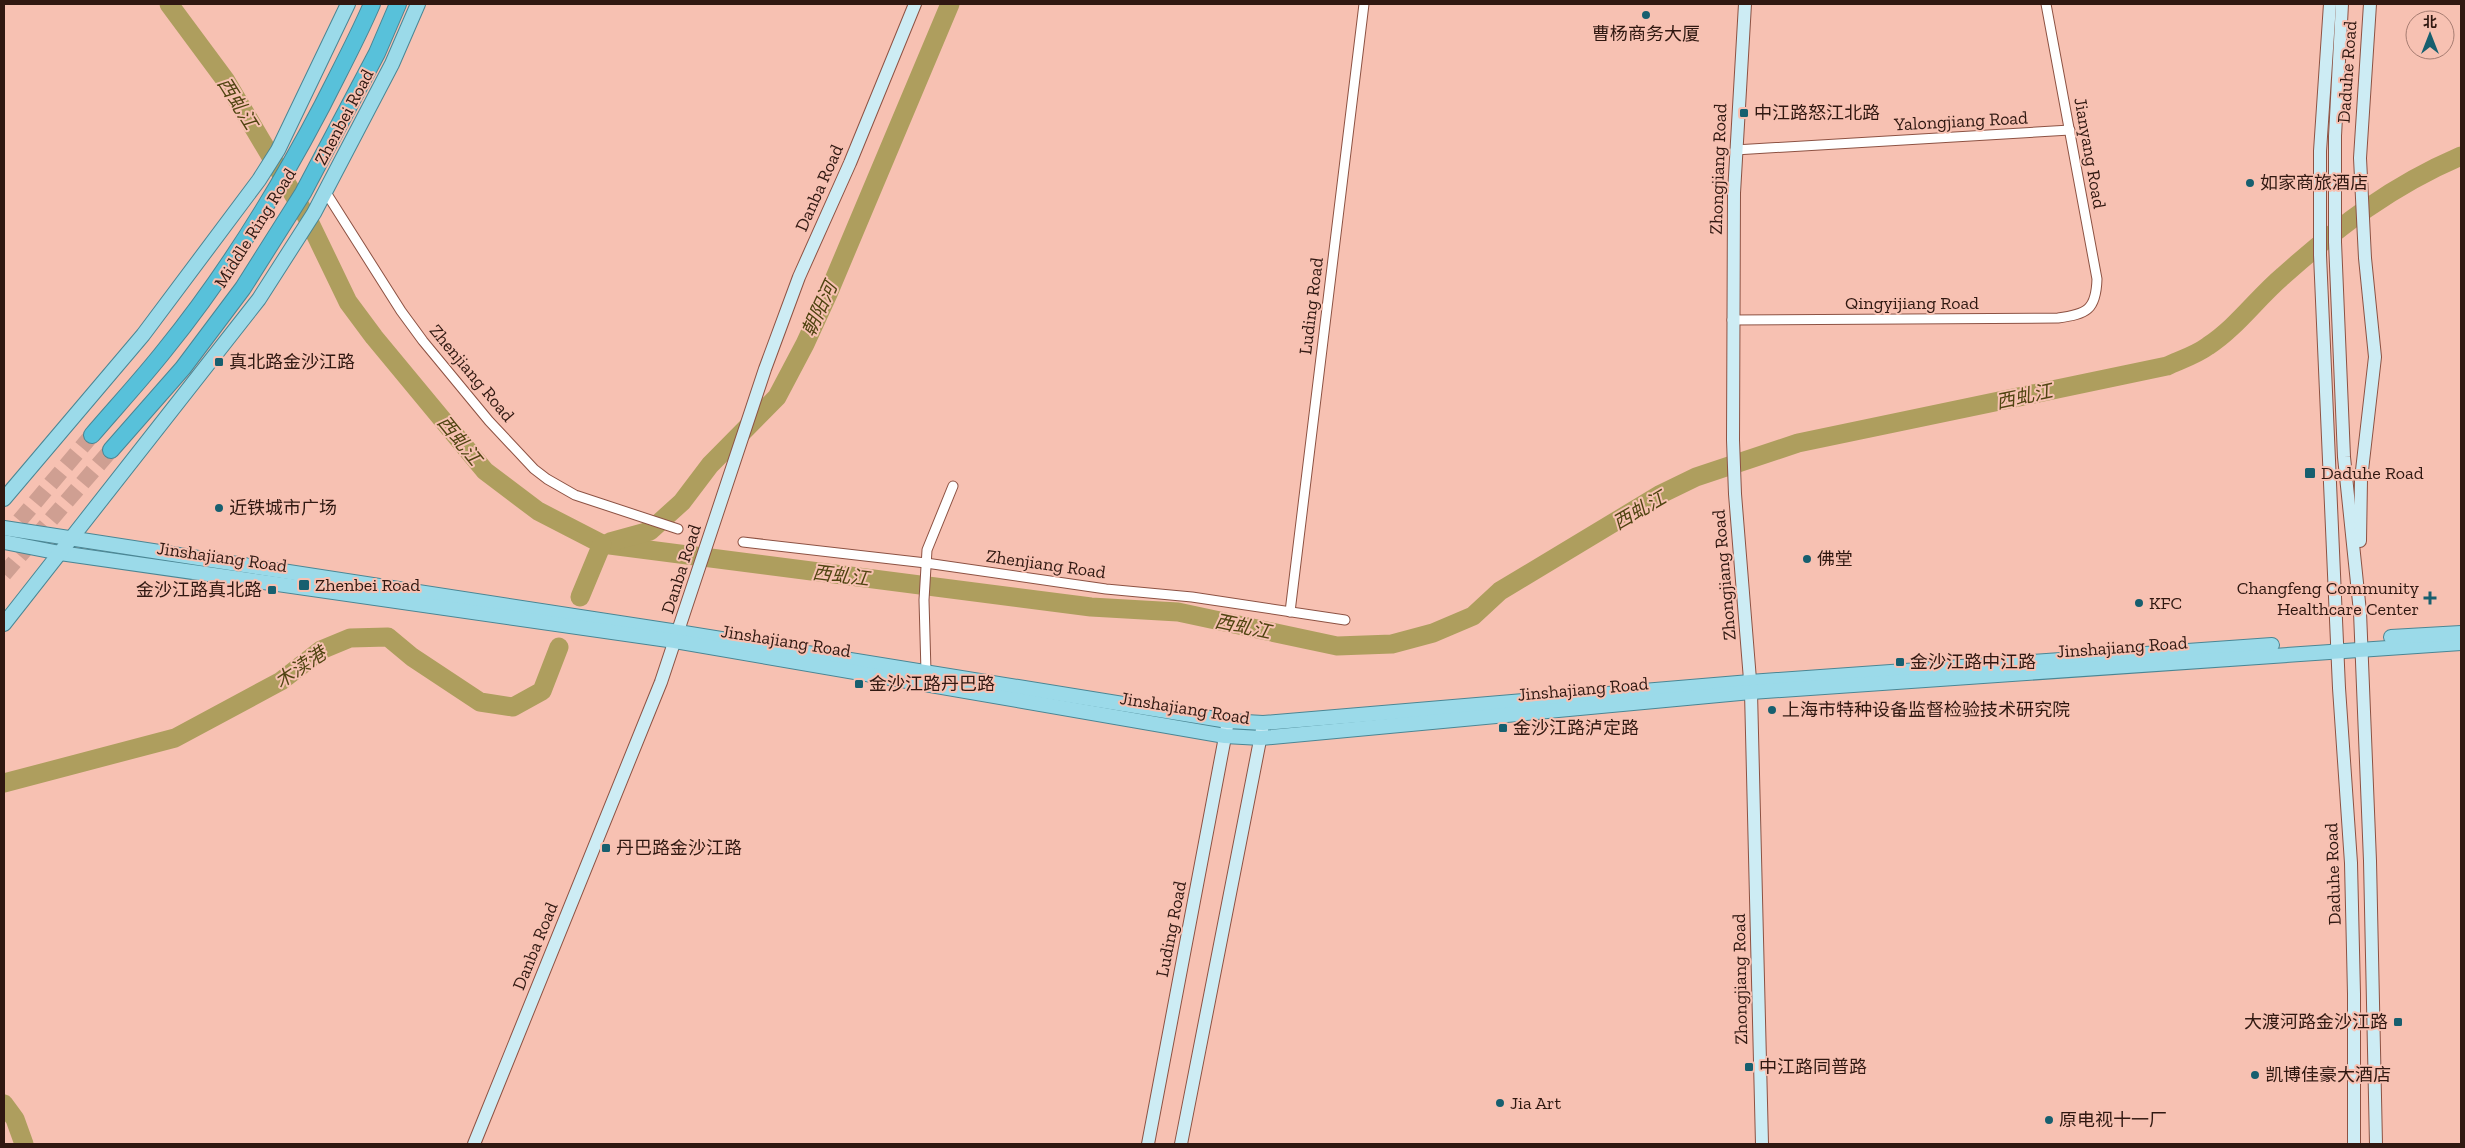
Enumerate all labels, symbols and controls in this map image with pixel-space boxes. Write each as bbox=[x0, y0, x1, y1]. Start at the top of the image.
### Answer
marker: 曹杨商务大厦 bbox=[1640, 9, 1652, 21]
north arrow bbox=[2405, 10, 2455, 60]
text: 北 bbox=[2423, 14, 2437, 31]
street label: Daduhe Road bbox=[2332, 20, 2362, 124]
place label: 曹杨商务大厦 bbox=[1592, 23, 1700, 45]
street label: Zhenbei Road bbox=[310, 65, 378, 169]
water label: 西虬江 bbox=[213, 73, 263, 135]
street label: Jianyang Road bbox=[2069, 96, 2111, 210]
place label: 中江路怒江北路 bbox=[1754, 102, 1880, 124]
street label: Zhongjiang Road bbox=[1705, 103, 1731, 235]
marker: 中江路怒江北路 bbox=[1738, 107, 1750, 119]
street label: Yalongjiang Road bbox=[1893, 107, 2029, 136]
street label: Danba Road bbox=[790, 141, 848, 235]
street label: Middle Ring Road bbox=[209, 164, 301, 292]
place label: 如家商旅酒店 bbox=[2260, 172, 2368, 194]
marker: 如家商旅酒店 bbox=[2244, 177, 2256, 189]
street label: Luding Road bbox=[1294, 256, 1328, 356]
water label: 朝阳河 bbox=[797, 275, 844, 340]
street label: Qingyijiang Road bbox=[1845, 292, 1979, 314]
street label: Zhenjiang Road bbox=[425, 320, 519, 426]
place label: 真北路金沙江路 bbox=[229, 351, 355, 373]
marker: 真北路金沙江路 bbox=[213, 356, 225, 368]
water label: 西虬江 bbox=[1994, 379, 2056, 414]
water label: 西虬江 bbox=[433, 411, 488, 471]
place label: Daduhe Road bbox=[2321, 462, 2424, 484]
marker: Daduhe Road bbox=[2303, 466, 2317, 480]
water label: 西虬江 bbox=[1609, 485, 1671, 535]
place label: 近铁城市广场 bbox=[229, 497, 337, 519]
marker: 近铁城市广场 bbox=[213, 502, 225, 514]
street label: Zhongjiang Road bbox=[1707, 509, 1741, 641]
street label: Danba Road bbox=[656, 521, 706, 616]
street label: Jinshajiang Road bbox=[156, 537, 289, 577]
street label: Zhenjiang Road bbox=[985, 545, 1107, 583]
place label: 佛堂 bbox=[1817, 548, 1853, 570]
marker: 佛堂 bbox=[1801, 553, 1813, 565]
water label: 西虬江 bbox=[811, 561, 873, 591]
place label: Zhenbei Road bbox=[315, 574, 420, 596]
place label: Changfeng Community Healthcare Center bbox=[2237, 577, 2420, 620]
marker: Zhenbei Road bbox=[297, 578, 311, 592]
place label: 金沙江路真北路 bbox=[136, 579, 262, 601]
marker: 金沙江路真北路 bbox=[266, 584, 278, 596]
marker: Changfeng Community Healthcare Center bbox=[2423, 591, 2437, 605]
place label: KFC bbox=[2149, 592, 2182, 614]
marker: KFC bbox=[2133, 597, 2145, 609]
water label: 西虬江 bbox=[1213, 609, 1275, 644]
street label: Jinshajiang Road bbox=[720, 620, 853, 662]
street label: Jinshajiang Road bbox=[2056, 631, 2188, 663]
water label: 木渎港 bbox=[270, 640, 333, 693]
place label: 金沙江路中江路 bbox=[1910, 651, 2036, 673]
marker: 金沙江路中江路 bbox=[1894, 656, 1906, 668]
street label: Jinshajiang Road bbox=[1517, 672, 1649, 706]
place label: 金沙江路丹巴路 bbox=[869, 673, 995, 695]
marker: 金沙江路丹巴路 bbox=[853, 678, 865, 690]
street label: Jinshajiang Road bbox=[1119, 687, 1252, 729]
place label: 上海市特种设备监督检验技术研究院 bbox=[1782, 699, 2070, 721]
marker: 上海市特种设备监督检验技术研究院 bbox=[1766, 704, 1778, 716]
place label: 金沙江路泸定路 bbox=[1513, 717, 1639, 739]
marker: 金沙江路泸定路 bbox=[1497, 722, 1509, 734]
street label: Daduhe Road bbox=[2320, 822, 2346, 926]
place label: 丹巴路金沙江路 bbox=[616, 837, 742, 859]
marker: 丹巴路金沙江路 bbox=[600, 842, 612, 854]
street label: Luding Road bbox=[1151, 879, 1191, 979]
street label: Danba Road bbox=[507, 899, 563, 993]
street label: Zhongjiang Road bbox=[1728, 913, 1752, 1045]
place label: 大渡河路金沙江路 bbox=[2244, 1011, 2388, 1033]
marker: 大渡河路金沙江路 bbox=[2392, 1016, 2404, 1028]
place label: 中江路同普路 bbox=[1759, 1056, 1867, 1078]
marker: 中江路同普路 bbox=[1743, 1061, 1755, 1073]
place label: 凯博佳豪大酒店 bbox=[2265, 1064, 2391, 1086]
marker: 凯博佳豪大酒店 bbox=[2249, 1069, 2261, 1081]
place label: Jia Art bbox=[1510, 1092, 1561, 1114]
marker: Jia Art bbox=[1494, 1097, 1506, 1109]
place label: 原电视十一厂 bbox=[2059, 1109, 2167, 1131]
marker: 原电视十一厂 bbox=[2043, 1114, 2055, 1126]

